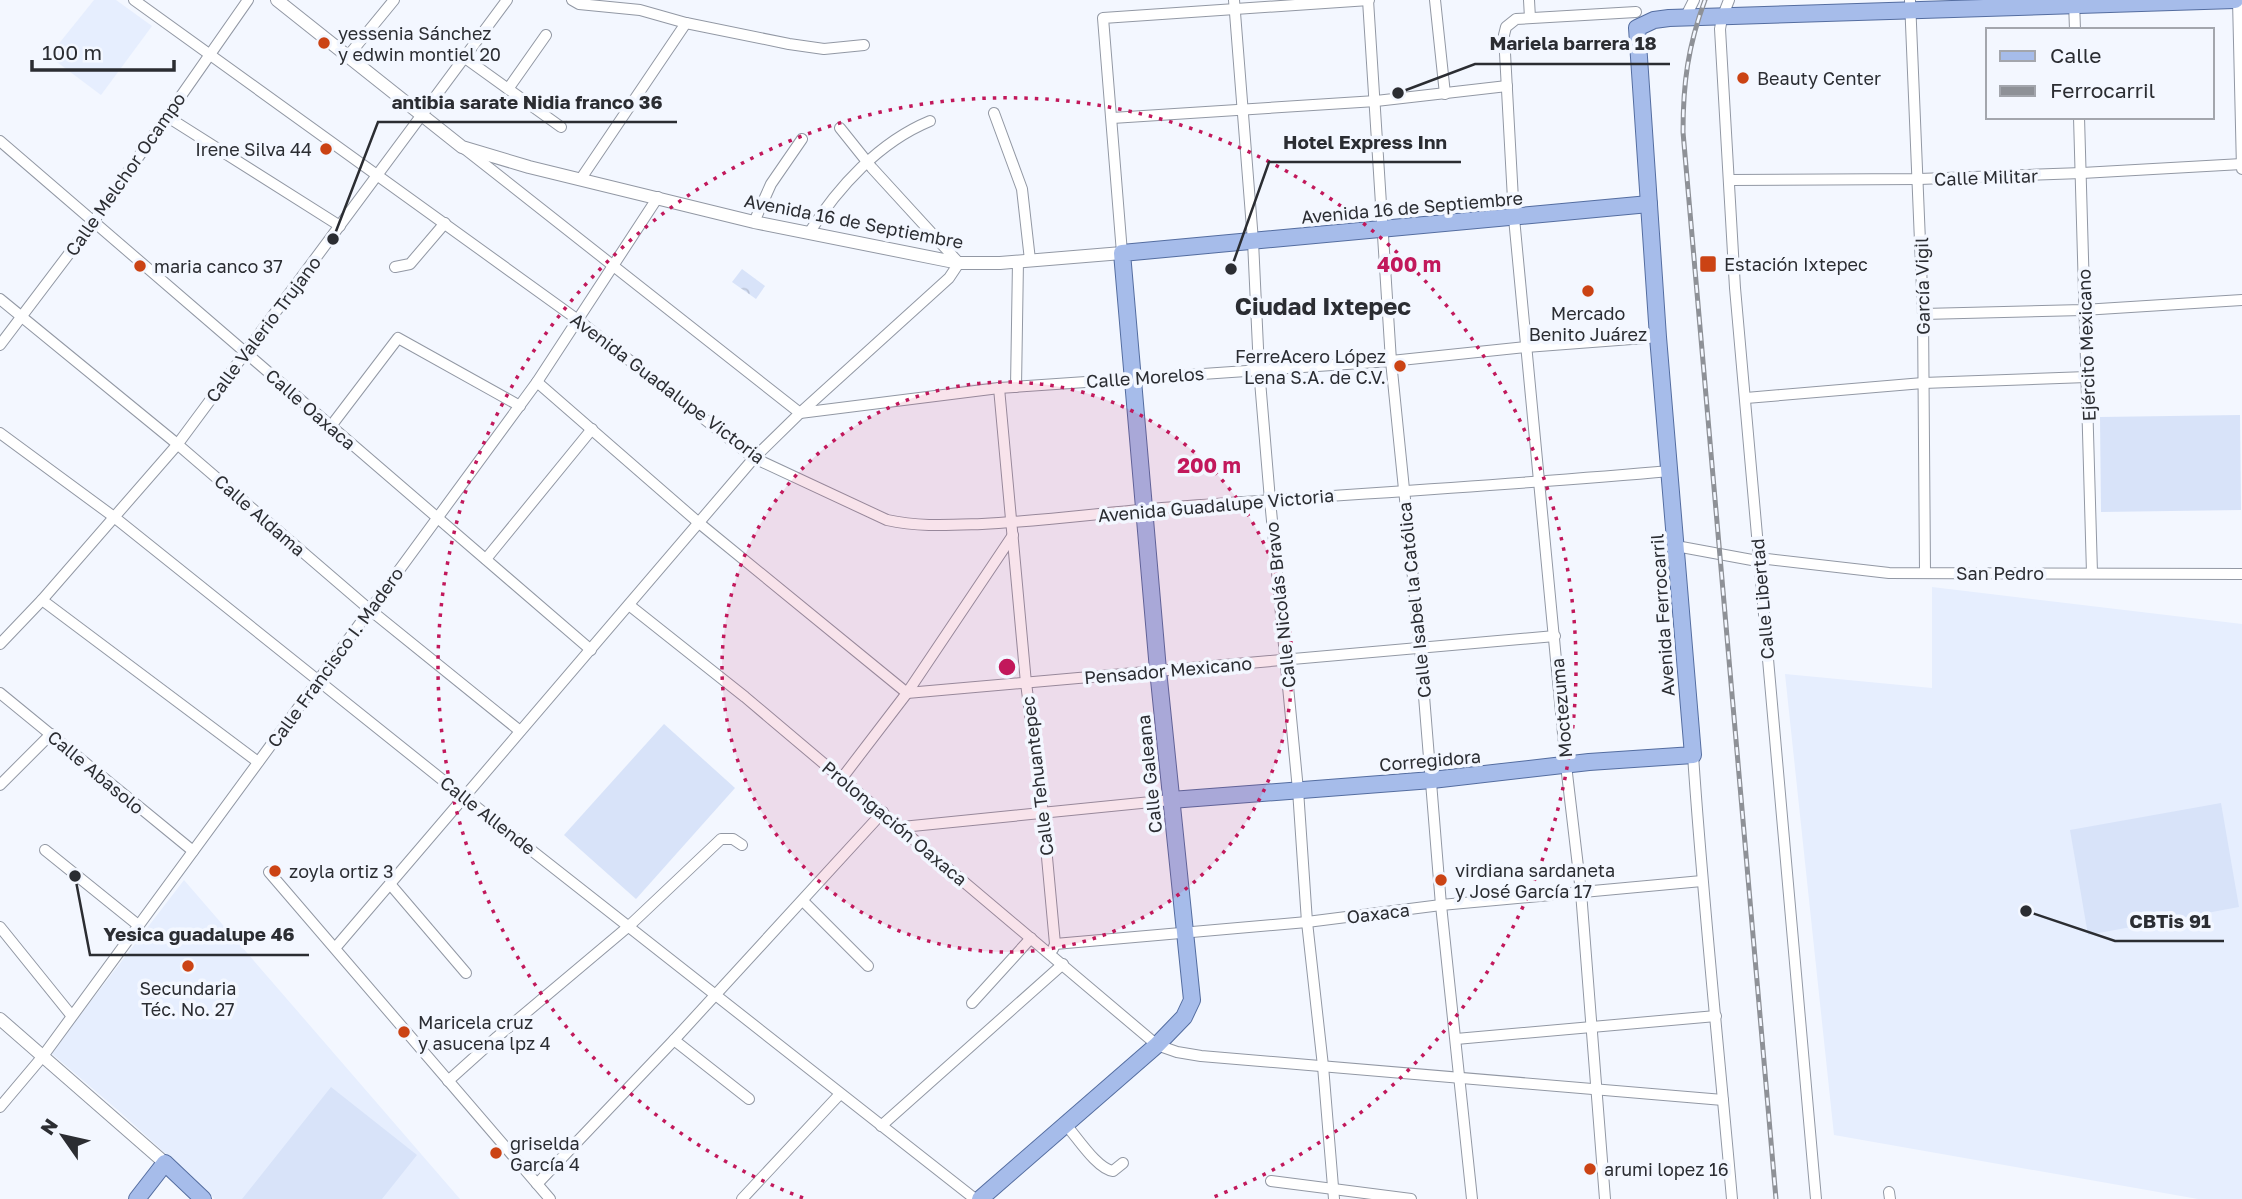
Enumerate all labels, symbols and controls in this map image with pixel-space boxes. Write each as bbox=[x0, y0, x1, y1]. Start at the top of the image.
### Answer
place label: yessenia Sánchez y edwin montiel 20 bbox=[338, 22, 501, 65]
callout: Mariela barrera 18 bbox=[1475, 24, 1670, 64]
scale bar bbox=[32, 28, 173, 72]
legend bbox=[1986, 28, 2214, 119]
text: Mariela barrera 18 bbox=[1489, 31, 1657, 54]
marker: yessenia Sánchez y edwin montiel 20 bbox=[316, 35, 332, 51]
text: 100 m bbox=[42, 39, 102, 65]
text: Calle bbox=[2050, 42, 2102, 68]
place label: Beauty Center bbox=[1757, 67, 1881, 89]
marker: Beauty Center bbox=[1735, 70, 1751, 86]
text: Ferrocarril bbox=[2050, 77, 2155, 103]
callout: antibia sarate Nidia franco 36 bbox=[378, 82, 677, 122]
street label: Calle Melchor Ocampo bbox=[60, 88, 190, 260]
text: antibia sarate Nidia franco 36 bbox=[392, 90, 662, 113]
callout: Hotel Express Inn bbox=[1269, 122, 1461, 162]
text: Hotel Express Inn bbox=[1283, 130, 1447, 153]
place label: Irene Silva 44 bbox=[195, 138, 312, 160]
marker: Irene Silva 44 bbox=[318, 141, 334, 157]
street label: Calle Militar bbox=[1934, 164, 2038, 190]
street label: Avenida 16 de Septiembre bbox=[1300, 186, 1524, 228]
street label: Avenida 16 de Septiembre bbox=[743, 189, 965, 253]
street label: García Vigil bbox=[1910, 237, 1934, 335]
text: 400 m bbox=[1377, 251, 1441, 277]
street label: Calle Valerio Trujano bbox=[201, 252, 325, 406]
place label: Estación Ixtepec bbox=[1724, 253, 1868, 275]
marker: Estación Ixtepec bbox=[1698, 254, 1718, 274]
place label: maria canco 37 bbox=[154, 255, 283, 277]
marker: maria canco 37 bbox=[132, 258, 148, 274]
street label: Ejército Mexicano bbox=[2072, 268, 2100, 422]
marker: Mercado Benito Juárez bbox=[1580, 283, 1596, 299]
district label: Ciudad Ixtepec bbox=[1235, 291, 1411, 320]
place label: Mercado Benito Juárez bbox=[1529, 302, 1647, 345]
street label: Avenida Guadalupe Victoria bbox=[567, 308, 769, 468]
place label: FerreAcero López Lena S.A. de C.V. bbox=[1235, 345, 1386, 388]
marker: FerreAcero López Lena S.A. de C.V. bbox=[1392, 358, 1408, 374]
street label: Calle Morelos bbox=[1085, 362, 1205, 392]
street label: Calle Oaxaca bbox=[261, 364, 361, 454]
text: 200 m bbox=[1177, 452, 1241, 478]
street label: Calle Aldama bbox=[210, 470, 310, 560]
street label: Avenida Guadalupe Victoria bbox=[1097, 484, 1335, 526]
street label: Calle Isabel la Católica bbox=[1393, 501, 1435, 699]
street label: Calle Nicolás Bravo bbox=[1260, 521, 1300, 689]
street label: Avenida Ferrocarril bbox=[1645, 533, 1679, 697]
street label: Calle Libertad bbox=[1746, 538, 1778, 660]
street label: San Pedro bbox=[1956, 562, 2044, 584]
street label: Calle Francisco I. Madero bbox=[262, 563, 408, 751]
street label: Pensador Mexicano bbox=[1083, 652, 1253, 688]
centre of rings bbox=[995, 655, 1019, 679]
street label: Moctezuma bbox=[1546, 657, 1576, 759]
street label: Calle Tehuantepec bbox=[1016, 695, 1058, 857]
street label: Calle Galeana bbox=[1132, 714, 1166, 834]
street label: Calle Abasolo bbox=[43, 725, 149, 819]
street label: Corregidora bbox=[1378, 745, 1482, 775]
street label: Prolongación Oaxaca bbox=[818, 756, 972, 890]
street label: Calle Allende bbox=[436, 771, 540, 859]
place label: virdiana sardaneta y José García 17 bbox=[1455, 859, 1615, 902]
place label: zoyla ortiz 3 bbox=[289, 860, 394, 882]
marker: zoyla ortiz 3 bbox=[267, 863, 283, 879]
marker: virdiana sardaneta y José García 17 bbox=[1433, 872, 1449, 888]
street label: Oaxaca bbox=[1345, 898, 1411, 928]
callout: CBTis 91 bbox=[2115, 901, 2224, 941]
text: CBTis 91 bbox=[2129, 909, 2211, 932]
callout: Yesica guadalupe 46 bbox=[90, 915, 309, 955]
text: Yesica guadalupe 46 bbox=[103, 922, 295, 945]
marker: Secundaria Téc. No. 27 bbox=[180, 958, 196, 974]
place label: Secundaria Téc. No. 27 bbox=[140, 977, 236, 1020]
place label: Maricela cruz y asucena lpz 4 bbox=[418, 1011, 551, 1054]
marker: Maricela cruz y asucena lpz 4 bbox=[396, 1024, 412, 1040]
north arrow bbox=[28, 1101, 98, 1171]
text: N bbox=[35, 1114, 62, 1139]
place label: griselda García 4 bbox=[510, 1132, 580, 1175]
marker: griselda García 4 bbox=[488, 1145, 504, 1161]
place label: arumi lopez 16 bbox=[1604, 1158, 1729, 1180]
marker: arumi lopez 16 bbox=[1582, 1161, 1598, 1177]

